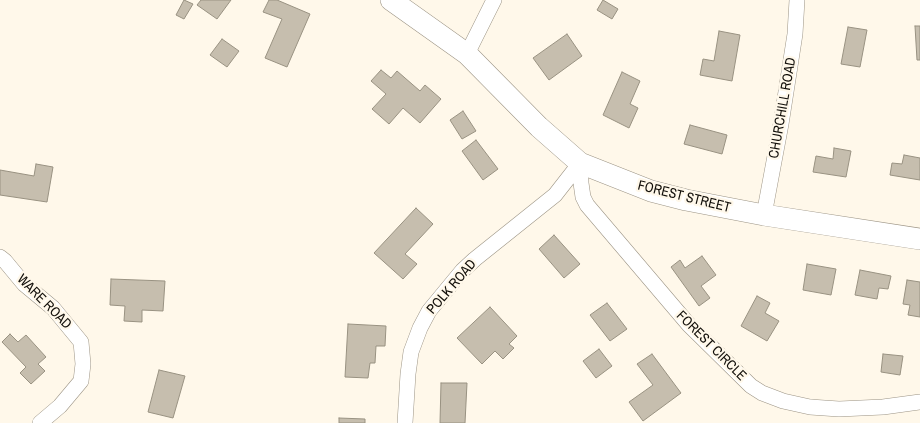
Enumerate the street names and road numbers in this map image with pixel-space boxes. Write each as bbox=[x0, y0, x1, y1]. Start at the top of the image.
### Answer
street label: CHURCHILL ROAD bbox=[766, 56, 800, 160]
street label: FOREST STREET bbox=[636, 177, 732, 217]
street label: POLK ROAD bbox=[424, 256, 480, 318]
street label: WARE ROAD bbox=[13, 271, 75, 333]
street label: FOREST CIRCLE bbox=[673, 308, 749, 384]

